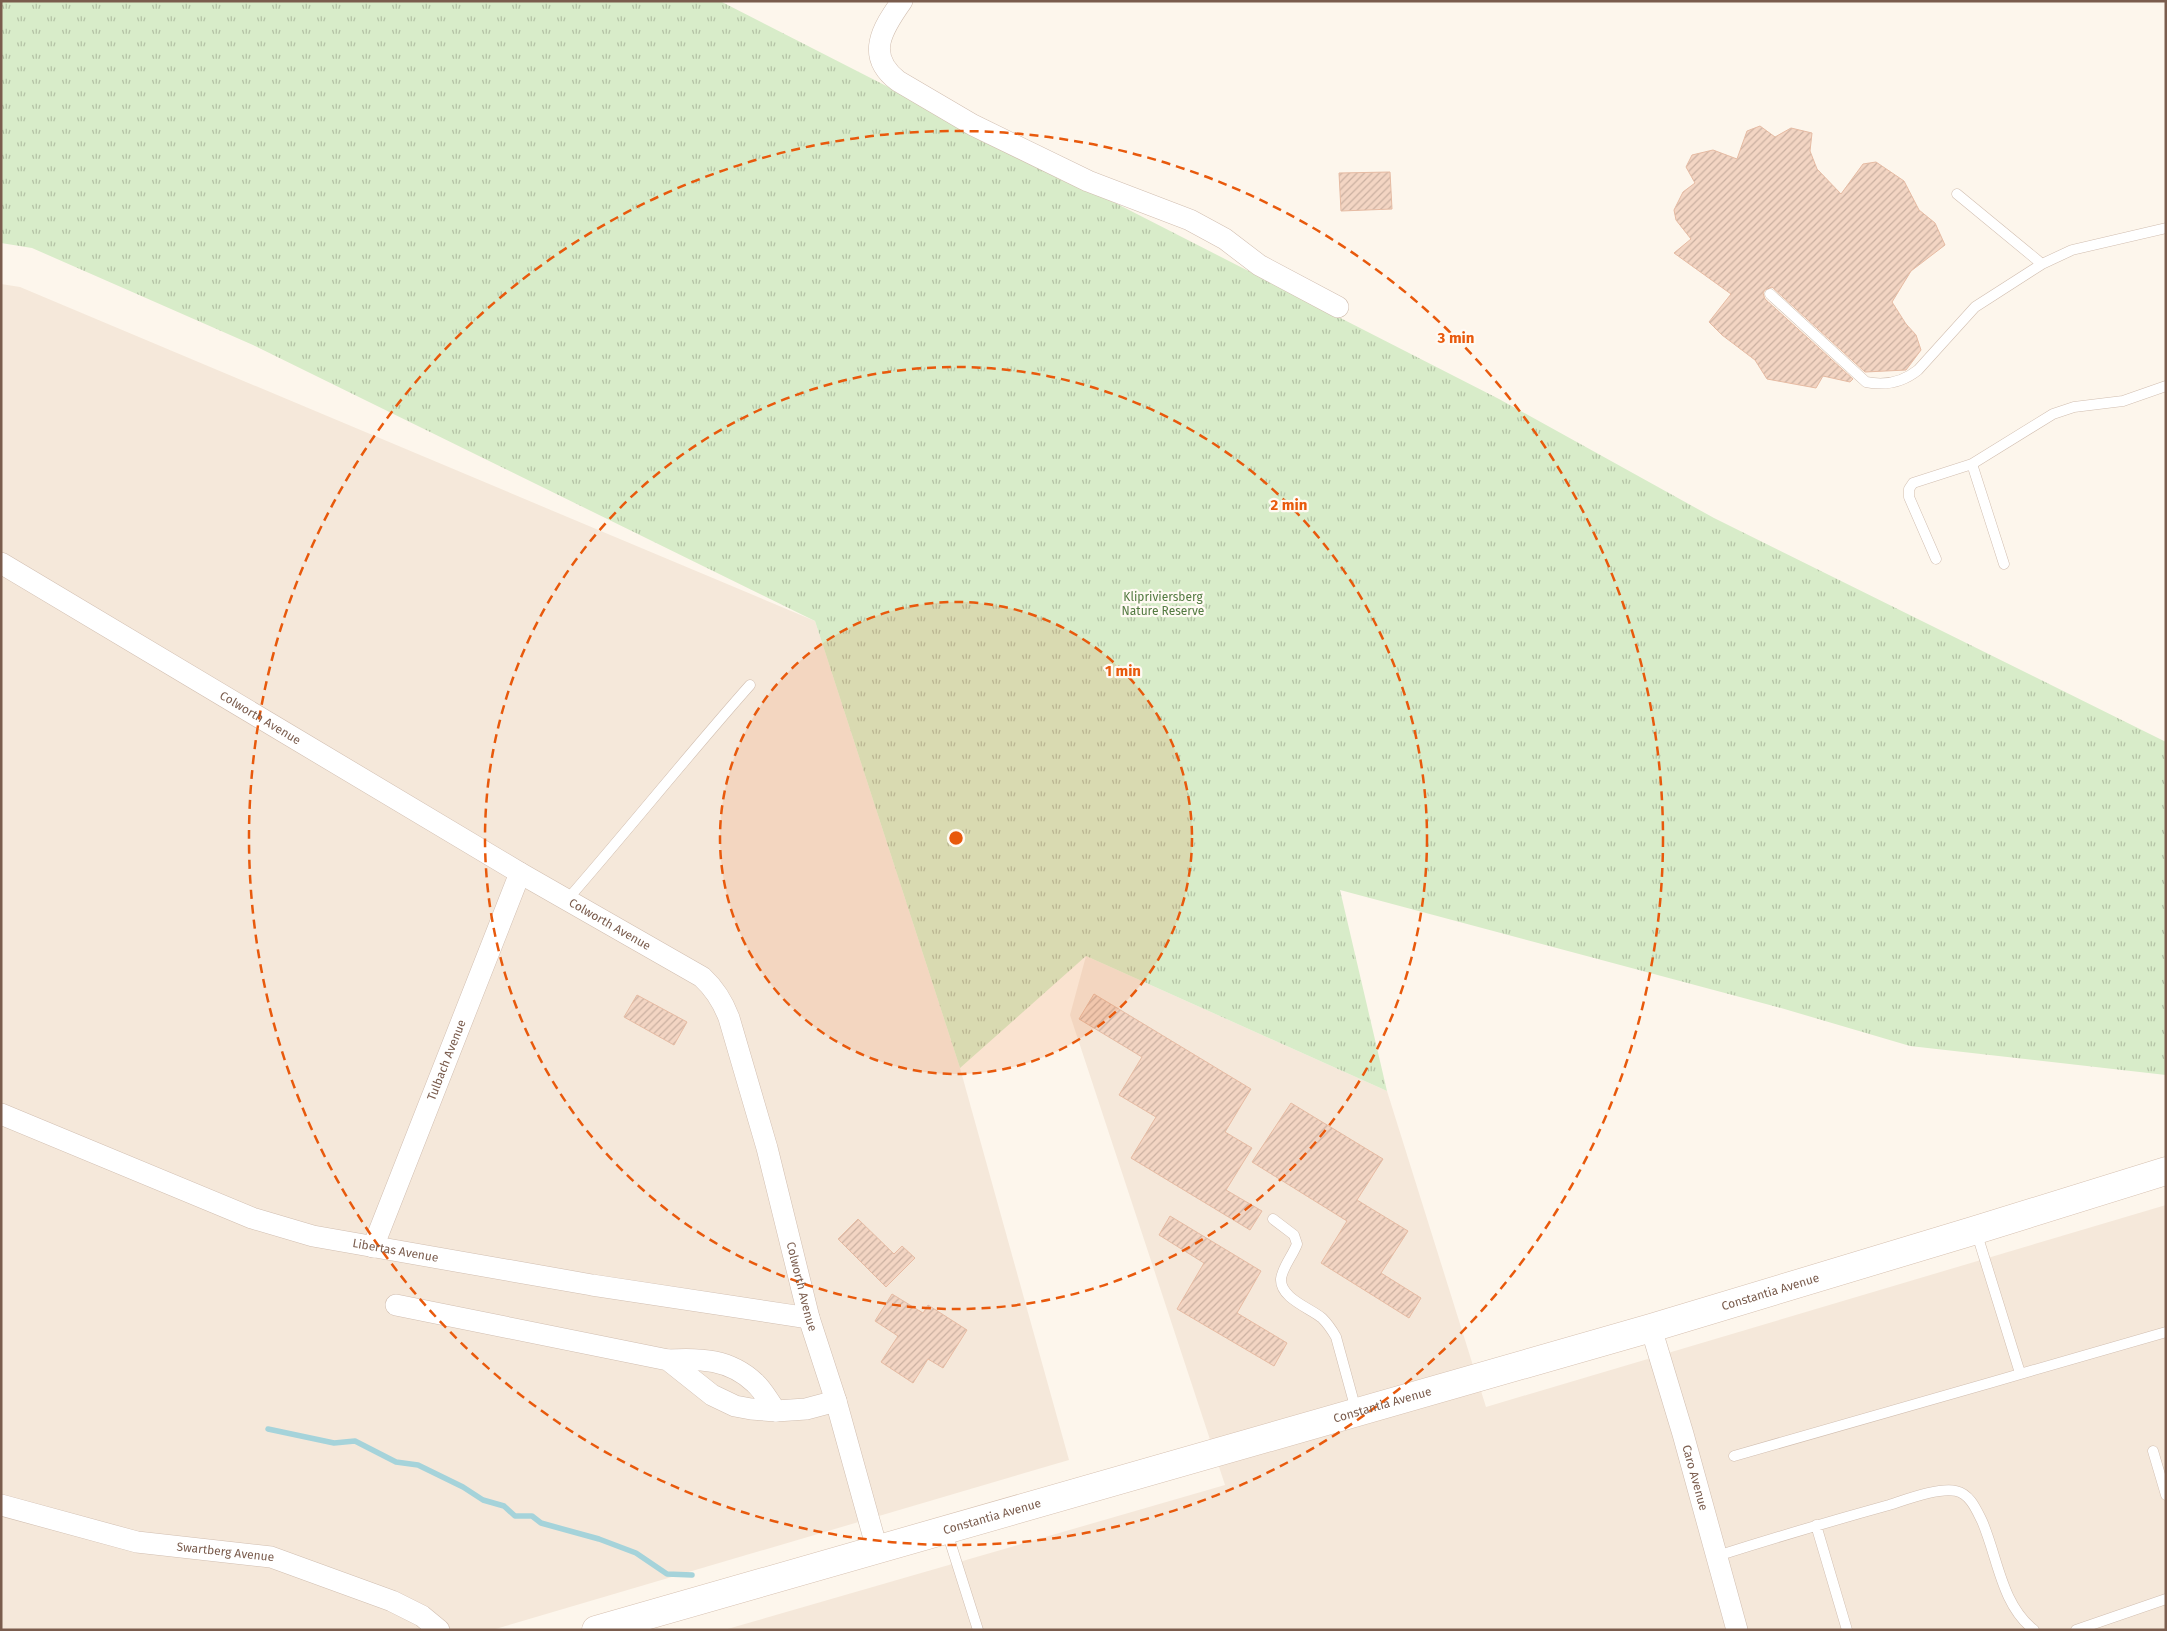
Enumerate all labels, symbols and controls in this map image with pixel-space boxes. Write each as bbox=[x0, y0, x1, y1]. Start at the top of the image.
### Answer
text: 3 min bbox=[1437, 329, 1474, 347]
text: 2 min bbox=[1271, 496, 1307, 514]
park label: Klipriviersberg Nature Reserve bbox=[1122, 590, 1204, 618]
text: 1 min bbox=[1105, 662, 1141, 680]
street label: Colworth Avenue bbox=[217, 688, 303, 747]
centre of rings bbox=[947, 829, 965, 847]
street label: Colworth Avenue bbox=[567, 895, 653, 953]
street label: Tulbach Avenue bbox=[424, 1018, 469, 1102]
street label: Libertas Avenue bbox=[351, 1236, 440, 1265]
street label: Colworth Avenue bbox=[783, 1240, 820, 1333]
street label: Constantia Avenue bbox=[1720, 1271, 1821, 1313]
street label: Constantia Avenue bbox=[1332, 1384, 1433, 1426]
street label: Caro Avenue bbox=[1679, 1443, 1711, 1512]
street label: Constantia Avenue bbox=[941, 1496, 1043, 1537]
street label: Swartberg Avenue bbox=[176, 1540, 275, 1564]

